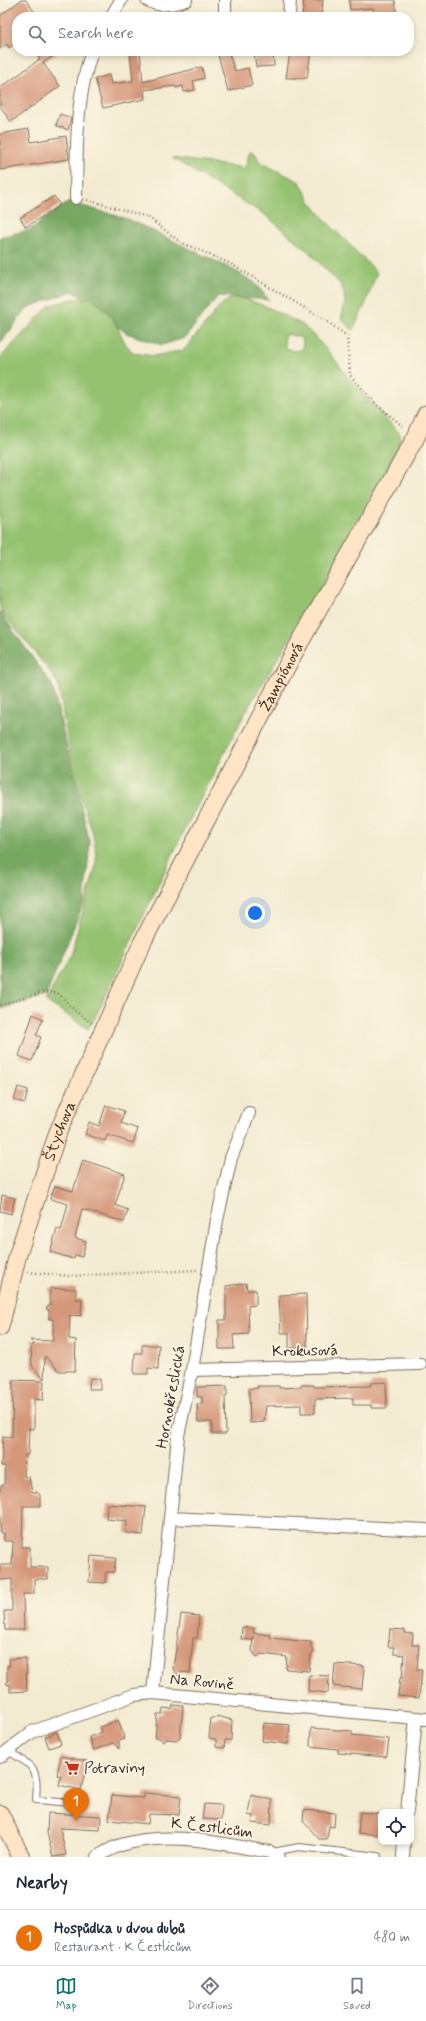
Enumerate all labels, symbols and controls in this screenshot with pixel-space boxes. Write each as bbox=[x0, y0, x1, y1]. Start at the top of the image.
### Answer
search box bbox=[12, 12, 414, 56]
icon: search bbox=[26, 23, 48, 45]
text: Search here bbox=[58, 24, 134, 44]
street label: Žampiónová bbox=[254, 638, 309, 715]
your location bbox=[245, 903, 265, 923]
street label: Štychova bbox=[39, 1098, 81, 1164]
street label: Krokusová bbox=[272, 1340, 338, 1362]
street label: Hornokřeslická bbox=[152, 1344, 190, 1450]
street label: Na Rovině bbox=[169, 1669, 235, 1695]
place label: Potraviny bbox=[84, 1758, 145, 1779]
supermarket icon: Potraviny bbox=[63, 1759, 81, 1777]
pin: 1 bbox=[63, 1788, 89, 1821]
map controls bbox=[378, 1809, 414, 1845]
button: locate bbox=[378, 1809, 414, 1845]
street label: K Čestlicům bbox=[170, 1813, 254, 1843]
text: Nearby bbox=[16, 1872, 68, 1894]
text: Hospůdka u dvou dubů bbox=[54, 1919, 185, 1939]
text: 1 bbox=[26, 1929, 32, 1946]
text: 480 m bbox=[374, 1929, 410, 1946]
text: Restaurant · K Čestlicům bbox=[54, 1939, 191, 1956]
tab: Map bbox=[55, 1975, 77, 2013]
tab: Directions bbox=[187, 1975, 233, 2013]
tab: Saved bbox=[343, 1975, 371, 2013]

